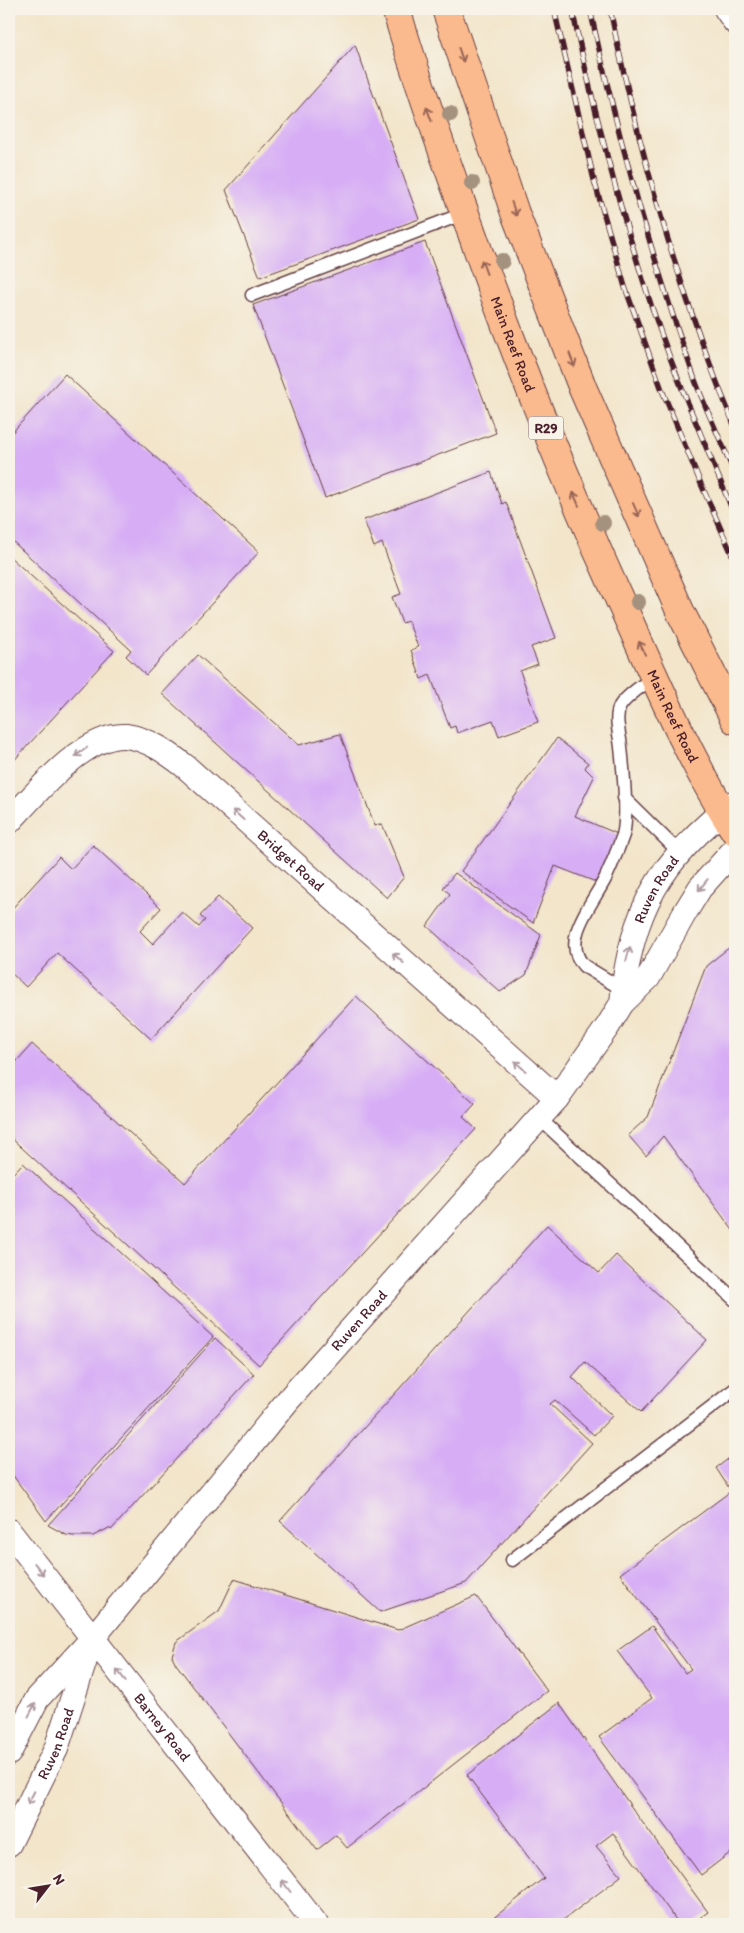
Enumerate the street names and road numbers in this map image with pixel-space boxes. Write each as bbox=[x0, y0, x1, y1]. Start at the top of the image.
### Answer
street label: Main Reef Road bbox=[487, 294, 539, 395]
road number: R29 bbox=[528, 416, 564, 439]
street label: Main Reef Road bbox=[643, 667, 703, 766]
street label: Bridget Road bbox=[254, 826, 328, 895]
street label: Ruven Road bbox=[630, 852, 683, 926]
street label: Ruven Road bbox=[327, 1286, 391, 1355]
street label: Barney Road bbox=[130, 1689, 195, 1766]
street label: Ruven Road bbox=[33, 1705, 78, 1782]

